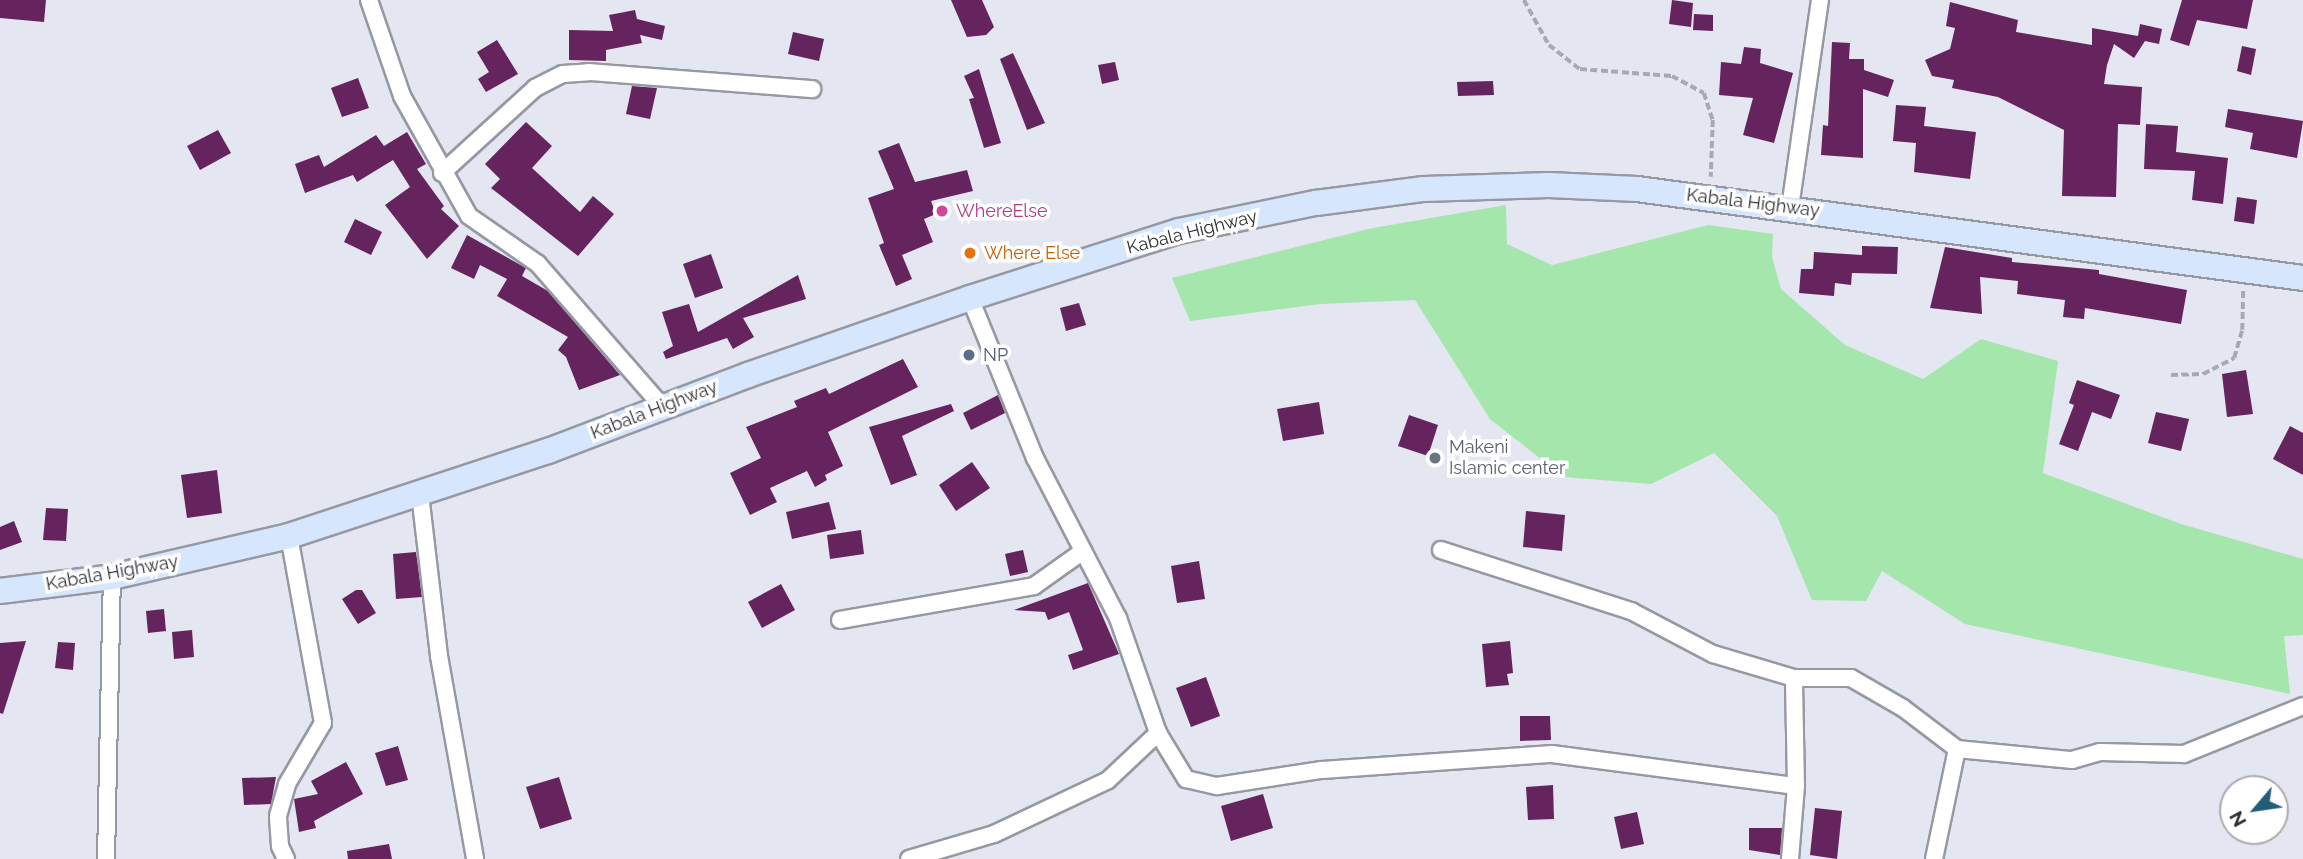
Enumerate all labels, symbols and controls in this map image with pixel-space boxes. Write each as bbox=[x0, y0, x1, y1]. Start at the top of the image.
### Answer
street label: Kabala Highway bbox=[1685, 184, 1821, 222]
place label: WhereElse bbox=[956, 200, 1048, 222]
marker: WhereElse bbox=[934, 203, 950, 219]
street label: Kabala Highway bbox=[1124, 205, 1260, 259]
place label: Where Else bbox=[984, 242, 1080, 264]
marker: Where Else bbox=[962, 245, 978, 261]
place label: NP bbox=[983, 344, 1008, 366]
marker: NP bbox=[961, 347, 977, 363]
street label: Kabala Highway bbox=[588, 376, 720, 444]
place label: Makeni Islamic center bbox=[1449, 437, 1565, 480]
marker: Makeni Islamic center bbox=[1427, 450, 1443, 466]
street label: Kabala Highway bbox=[44, 551, 180, 595]
north arrow bbox=[2219, 775, 2289, 845]
text: N bbox=[2224, 808, 2251, 831]

